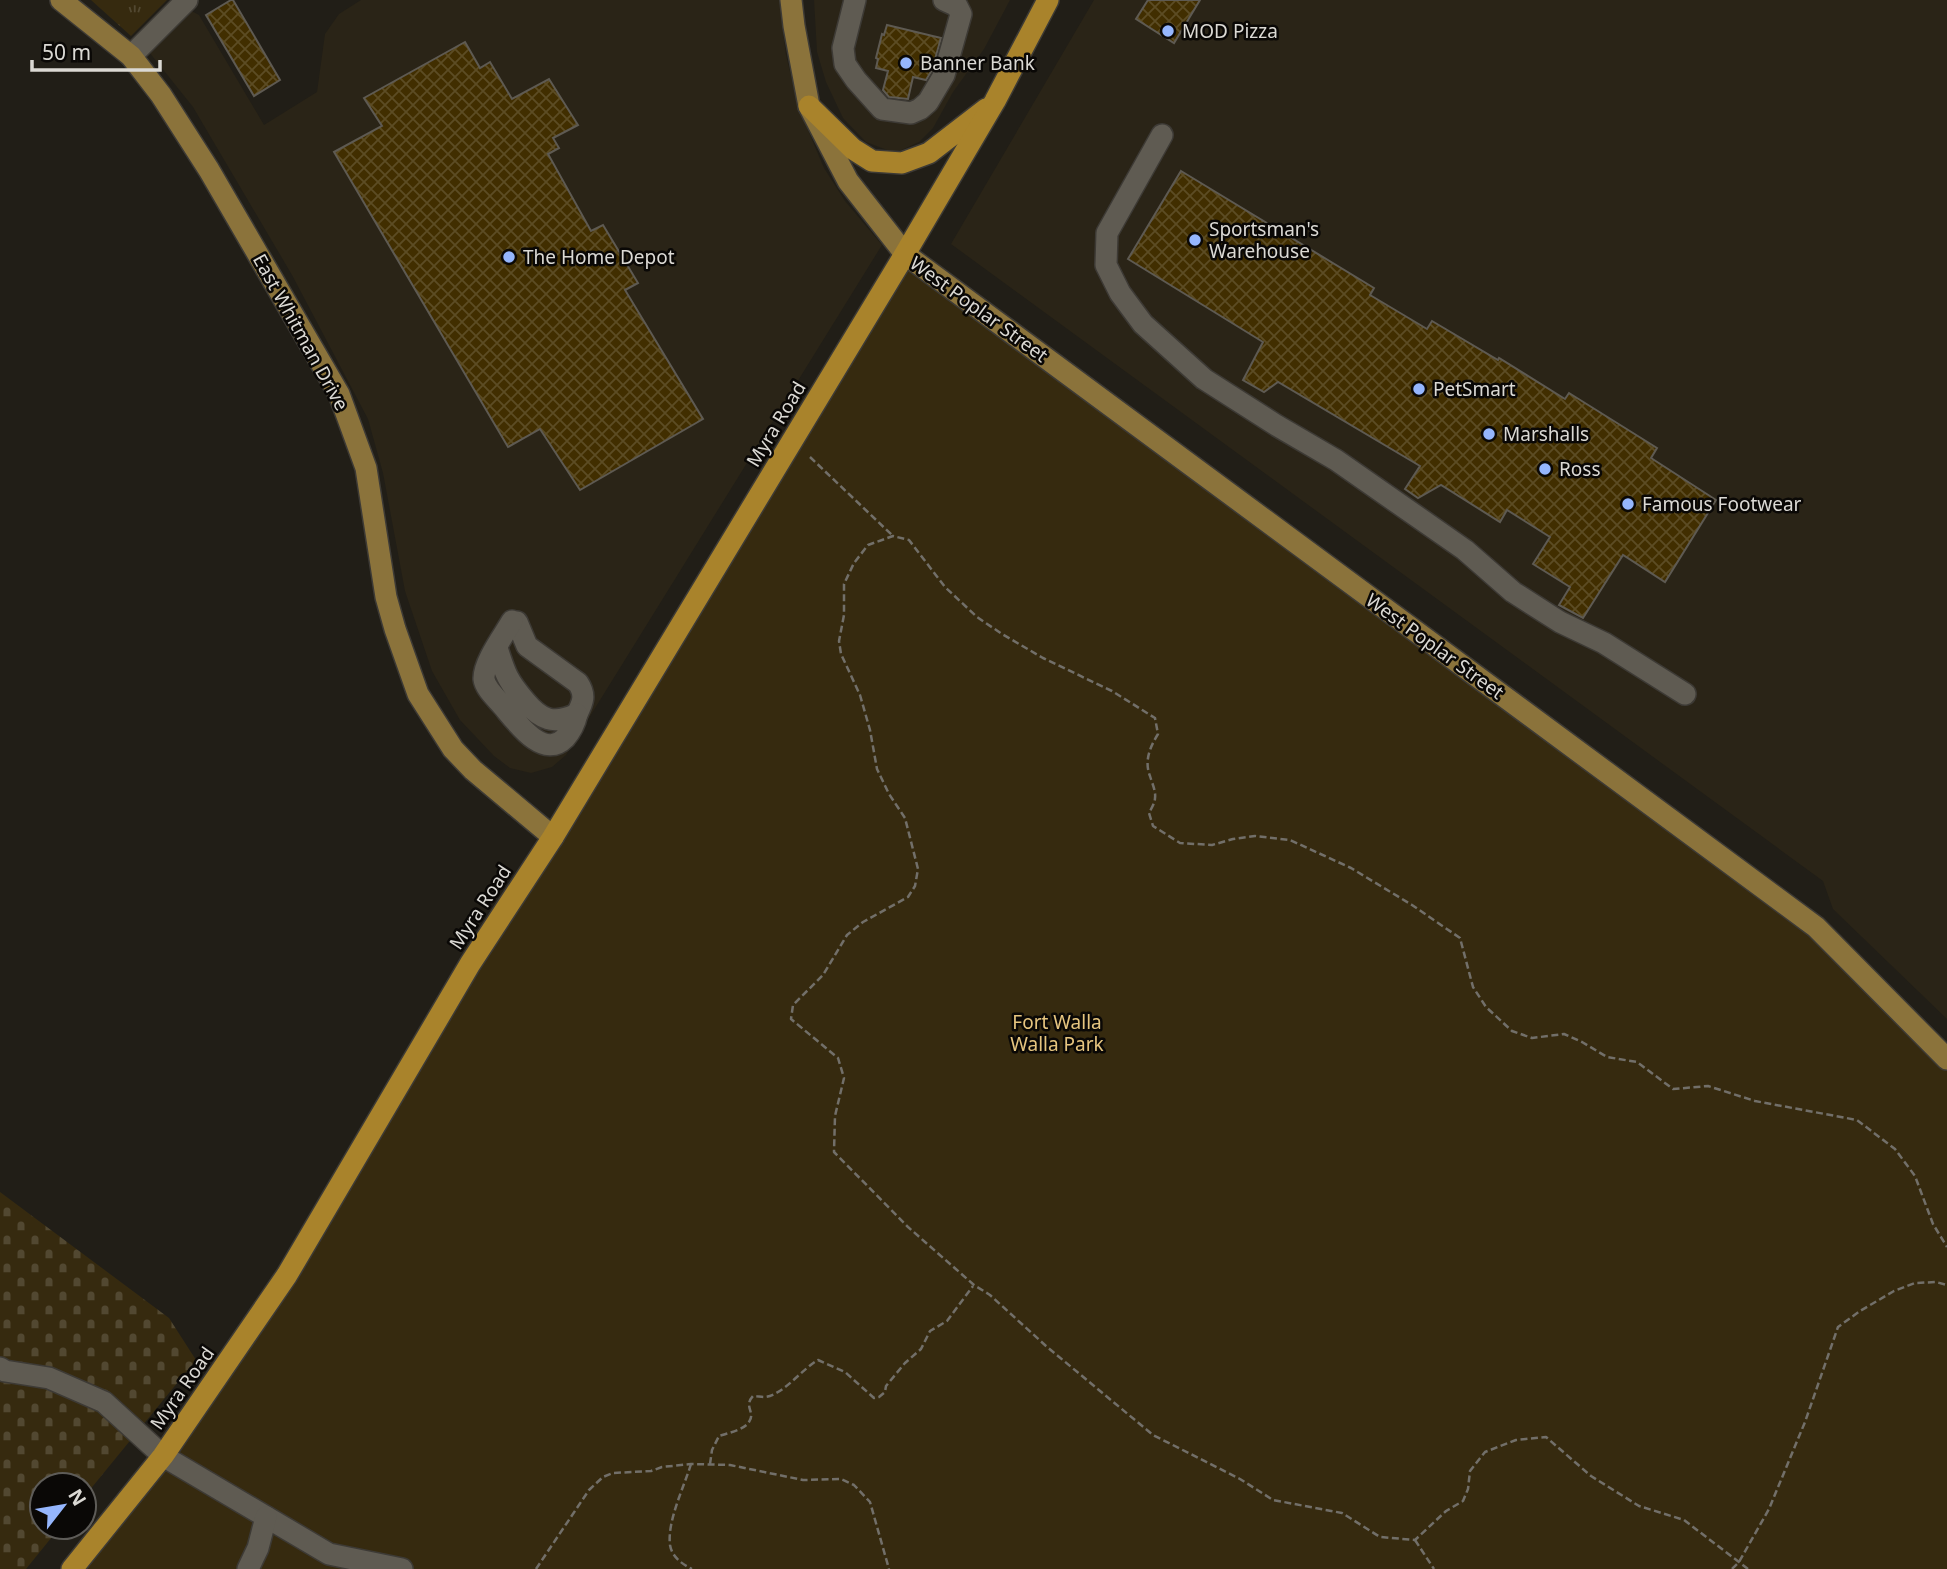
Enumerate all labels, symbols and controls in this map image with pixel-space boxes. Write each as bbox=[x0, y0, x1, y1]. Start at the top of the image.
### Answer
place label: MOD Pizza bbox=[1182, 18, 1278, 44]
marker: MOD Pizza bbox=[1160, 23, 1176, 39]
scale bar bbox=[32, 28, 159, 72]
text: 50 m bbox=[42, 38, 91, 66]
place label: Banner Bank bbox=[920, 50, 1035, 76]
marker: Banner Bank bbox=[898, 55, 914, 71]
place label: Sportsman's Warehouse bbox=[1209, 216, 1319, 264]
marker: Sportsman's Warehouse bbox=[1187, 232, 1203, 248]
place label: The Home Depot bbox=[523, 244, 675, 270]
street label: East Whitman Drive bbox=[247, 249, 355, 415]
marker: The Home Depot bbox=[501, 249, 517, 265]
street label: West Poplar Street bbox=[905, 250, 1053, 368]
street label: Myra Road bbox=[740, 376, 812, 472]
place label: PetSmart bbox=[1433, 376, 1516, 402]
marker: PetSmart bbox=[1411, 381, 1427, 397]
place label: Marshalls bbox=[1503, 421, 1589, 447]
marker: Marshalls bbox=[1481, 426, 1497, 442]
place label: Ross bbox=[1559, 456, 1601, 482]
marker: Ross bbox=[1537, 461, 1553, 477]
place label: Famous Footwear bbox=[1642, 491, 1802, 517]
marker: Famous Footwear bbox=[1620, 496, 1636, 512]
street label: West Poplar Street bbox=[1361, 587, 1509, 705]
street label: Myra Road bbox=[443, 860, 517, 954]
park label: Fort Walla Walla Park bbox=[1010, 1009, 1104, 1057]
street label: Myra Road bbox=[144, 1341, 220, 1435]
north arrow bbox=[28, 1471, 98, 1541]
text: N bbox=[62, 1484, 93, 1511]

